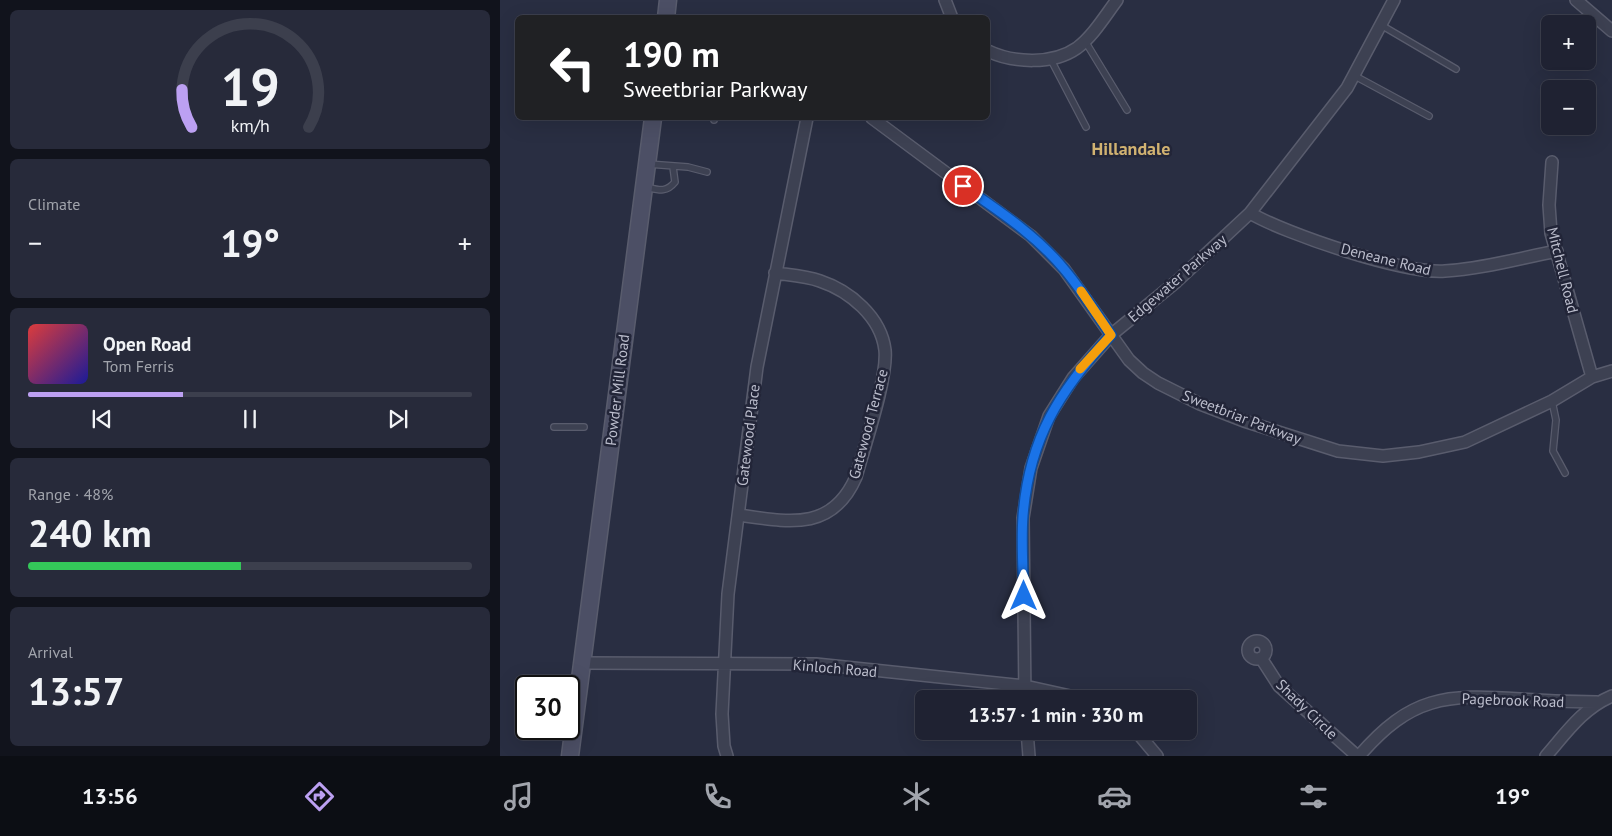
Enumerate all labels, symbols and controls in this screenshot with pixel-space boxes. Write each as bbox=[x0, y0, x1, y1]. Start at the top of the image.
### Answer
map controls bbox=[1541, 15, 1596, 135]
button: + bbox=[1541, 15, 1596, 70]
text: 190 m bbox=[623, 31, 720, 77]
icon: left bbox=[540, 35, 605, 100]
text: 19 bbox=[221, 53, 279, 120]
text: Sweetbriar Parkway bbox=[623, 75, 808, 103]
button: − bbox=[1541, 80, 1596, 135]
text: km/h bbox=[230, 114, 270, 137]
district label: Hillandale bbox=[1092, 137, 1170, 160]
pin bbox=[942, 165, 984, 207]
icon: arrive bbox=[949, 172, 977, 200]
text: Climate bbox=[28, 194, 80, 214]
text: 19° bbox=[220, 218, 280, 267]
text: − bbox=[28, 224, 42, 261]
text: + bbox=[458, 224, 472, 261]
street label: Mitchell Road bbox=[1543, 225, 1583, 315]
street label: Edgewater Parkway bbox=[1124, 230, 1230, 326]
street label: Deneane Road bbox=[1339, 239, 1433, 279]
text: Open Road bbox=[103, 332, 191, 356]
street label: Powder Mill Road bbox=[601, 333, 633, 447]
text: Tom Ferris bbox=[103, 356, 174, 376]
street label: Gatewood Terrace bbox=[844, 367, 892, 481]
street label: Gatewood Place bbox=[732, 383, 764, 487]
street label: Sweetbriar Parkway bbox=[1180, 386, 1304, 448]
icon: previous bbox=[88, 405, 116, 433]
icon: pause bbox=[236, 405, 264, 433]
icon: next bbox=[384, 405, 412, 433]
text: Range · 48% bbox=[28, 484, 113, 504]
text: 240 km bbox=[28, 508, 152, 557]
position arrow bbox=[997, 569, 1049, 621]
text: Arrival bbox=[28, 642, 73, 662]
street label: Kinloch Road bbox=[792, 655, 878, 681]
text: 13:57 bbox=[28, 666, 124, 715]
speed limit sign: 30 bbox=[515, 675, 580, 740]
street label: Shady Circle bbox=[1272, 675, 1342, 743]
street label: Pagebrook Road bbox=[1461, 689, 1565, 711]
text: 13:57 · 1 min · 330 m bbox=[969, 703, 1143, 727]
icon: directions bbox=[302, 779, 337, 814]
icon: music bbox=[501, 779, 536, 814]
icon: phone bbox=[700, 779, 735, 814]
icon: climate bbox=[899, 779, 934, 814]
icon: car bbox=[1097, 779, 1132, 814]
icon: filters bbox=[1296, 779, 1331, 814]
text: 13:56 bbox=[82, 782, 138, 810]
text: 19° bbox=[1495, 782, 1530, 810]

